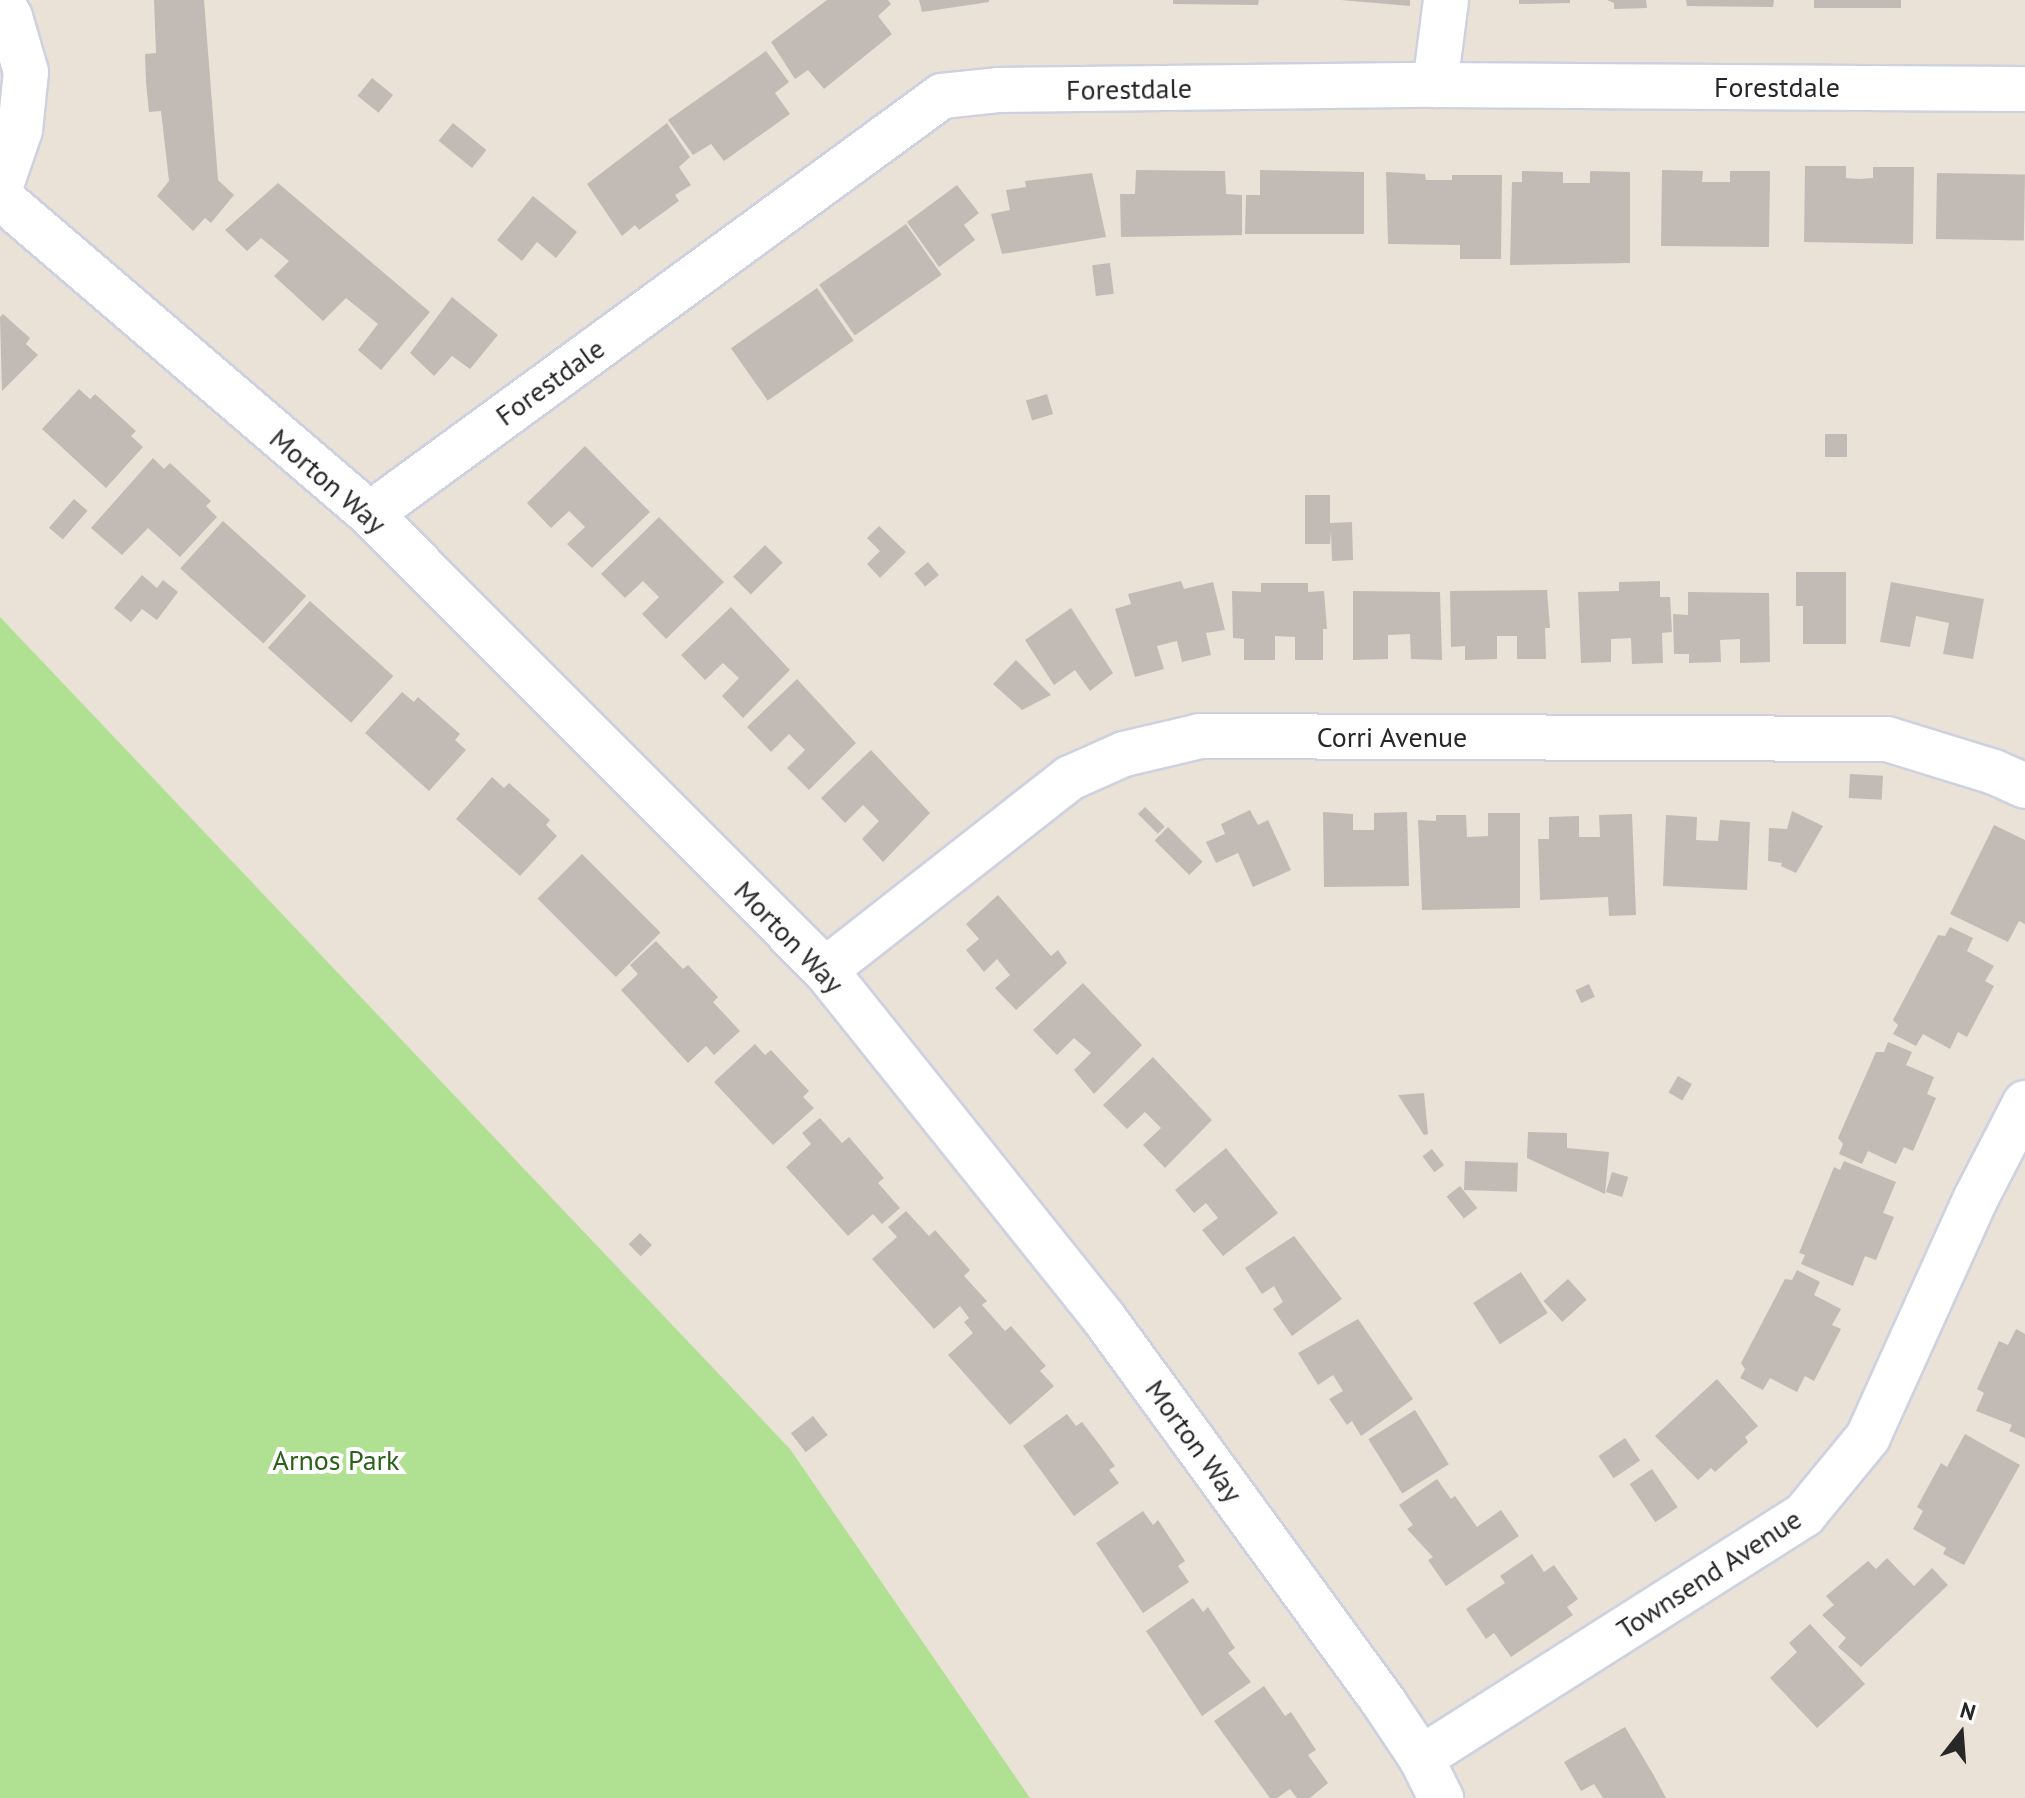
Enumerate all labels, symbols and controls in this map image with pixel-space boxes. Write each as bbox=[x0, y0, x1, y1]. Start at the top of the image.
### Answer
street label: Forestdale bbox=[1714, 70, 1840, 104]
street label: Forestdale bbox=[1066, 71, 1192, 107]
street label: Forestdale bbox=[489, 331, 611, 433]
street label: Morton Way bbox=[263, 421, 393, 541]
street label: Corri Avenue bbox=[1316, 720, 1468, 754]
street label: Morton Way bbox=[727, 874, 851, 1000]
street label: Morton Way bbox=[1138, 1373, 1250, 1509]
park label: Arnos Park bbox=[273, 1443, 399, 1477]
street label: Townsend Avenue bbox=[1610, 1502, 1808, 1646]
north arrow bbox=[1921, 1694, 2001, 1774]
text: N bbox=[1957, 1696, 1979, 1727]

